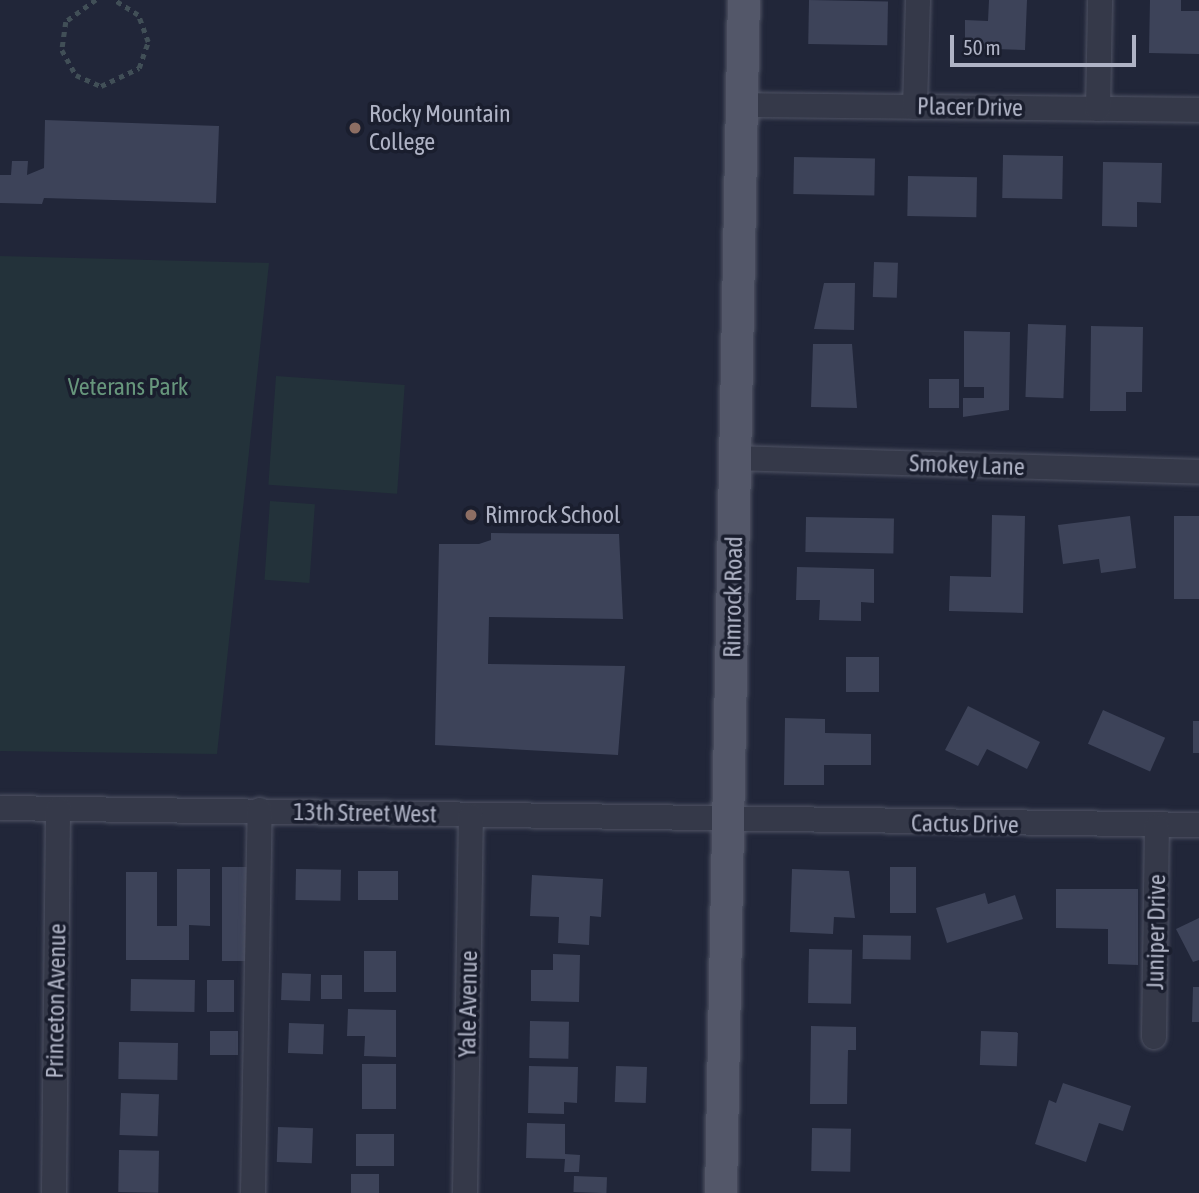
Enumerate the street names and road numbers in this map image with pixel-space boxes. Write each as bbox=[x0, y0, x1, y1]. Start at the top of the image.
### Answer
street label: Placer Drive bbox=[917, 92, 1023, 122]
street label: Smokey Lane bbox=[909, 449, 1025, 481]
street label: Rimrock Road bbox=[718, 536, 748, 658]
street label: 13th Street West bbox=[293, 797, 437, 829]
street label: Cactus Drive bbox=[911, 809, 1019, 839]
street label: Juniper Drive bbox=[1141, 874, 1171, 990]
street label: Princeton Avenue bbox=[40, 923, 72, 1079]
street label: Yale Avenue bbox=[453, 950, 483, 1058]

